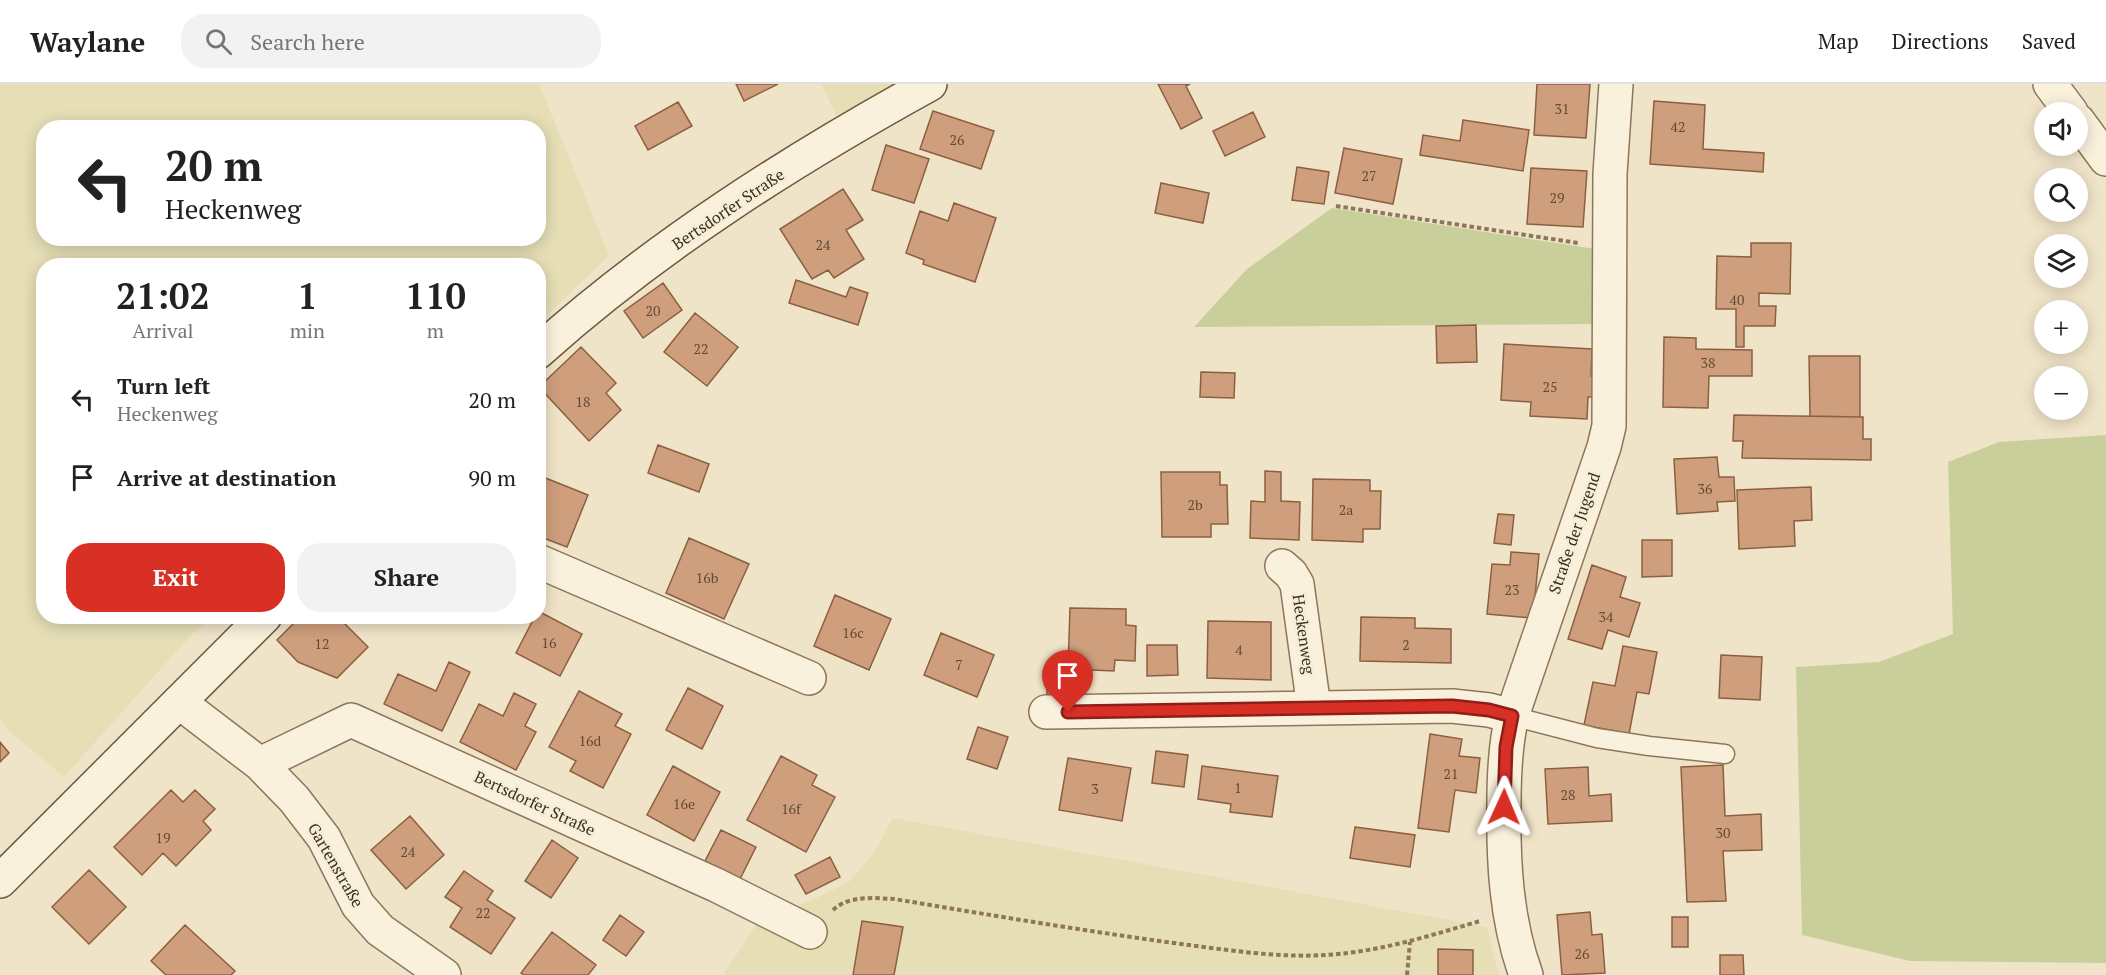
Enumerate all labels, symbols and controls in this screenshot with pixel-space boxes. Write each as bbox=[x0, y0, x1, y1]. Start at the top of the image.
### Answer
search box bbox=[181, 14, 601, 68]
text: Waylane bbox=[30, 23, 145, 60]
icon: search bbox=[202, 25, 235, 58]
text: Search here bbox=[250, 27, 365, 56]
text: Map bbox=[1818, 27, 1859, 55]
text: Directions bbox=[1892, 27, 1989, 55]
text: Saved bbox=[2022, 27, 2076, 55]
house number: 31 bbox=[1555, 99, 1569, 118]
map controls bbox=[2034, 102, 2088, 420]
button: sound bbox=[2034, 102, 2088, 156]
house number: 42 bbox=[1671, 117, 1685, 136]
house number: 26 bbox=[950, 130, 965, 149]
text: 20 m bbox=[165, 137, 263, 193]
icon: left bbox=[66, 144, 144, 222]
street label: Bertsdorfer Straße bbox=[668, 163, 788, 255]
house number: 27 bbox=[1362, 166, 1376, 185]
button: search bbox=[2034, 168, 2088, 222]
house number: 29 bbox=[1550, 188, 1564, 207]
text: Heckenweg bbox=[165, 191, 301, 227]
button: layers bbox=[2034, 234, 2088, 288]
house number: 24 bbox=[816, 235, 831, 254]
text: 21:02 bbox=[116, 272, 210, 319]
text: 1 bbox=[297, 272, 318, 319]
text: 110 bbox=[405, 272, 466, 319]
house number: 40 bbox=[1730, 290, 1744, 309]
button: + bbox=[2034, 300, 2088, 354]
house number: 20 bbox=[646, 301, 660, 320]
text: Arrival bbox=[132, 317, 194, 344]
text: min bbox=[290, 317, 325, 344]
text: m bbox=[427, 317, 444, 344]
house number: 22 bbox=[694, 339, 708, 358]
house number: 38 bbox=[1701, 353, 1715, 372]
button: − bbox=[2034, 366, 2088, 420]
text: Turn left bbox=[117, 371, 210, 400]
house number: 25 bbox=[1543, 377, 1557, 396]
icon: left bbox=[66, 383, 99, 416]
text: 20 m bbox=[468, 385, 516, 414]
house number: 18 bbox=[576, 392, 590, 411]
text: Heckenweg bbox=[117, 400, 218, 427]
icon: arrive bbox=[66, 461, 99, 494]
text: Arrive at destination bbox=[117, 463, 336, 492]
text: 90 m bbox=[468, 463, 516, 492]
street label: Straße der Jugend bbox=[1543, 469, 1605, 597]
house number: 36 bbox=[1698, 479, 1713, 498]
house number: 2b bbox=[1187, 495, 1203, 514]
house number: 2a bbox=[1339, 500, 1353, 519]
button: Exit bbox=[66, 543, 285, 612]
button: Share bbox=[297, 543, 516, 612]
house number: 16b bbox=[696, 568, 719, 587]
house number: 23 bbox=[1505, 580, 1519, 599]
street label: Heckenweg bbox=[1287, 593, 1321, 676]
house number: 34 bbox=[1599, 607, 1614, 626]
house number: 16c bbox=[842, 623, 864, 642]
house number: 16 bbox=[542, 633, 557, 652]
house number: 12 bbox=[315, 634, 329, 653]
house number: 2 bbox=[1402, 635, 1410, 654]
house number: 4 bbox=[1235, 640, 1243, 659]
pin bbox=[1042, 650, 1093, 712]
house number: 7 bbox=[955, 655, 963, 674]
icon: arrive bbox=[1051, 659, 1084, 692]
house number: 16d bbox=[579, 731, 602, 750]
house number: 21 bbox=[1444, 764, 1458, 783]
street label: Bertsdorfer Straße bbox=[471, 765, 599, 841]
position arrow bbox=[1472, 775, 1536, 839]
house number: 1 bbox=[1234, 778, 1242, 797]
house number: 3 bbox=[1091, 779, 1099, 798]
house number: 28 bbox=[1561, 785, 1575, 804]
house number: 16e bbox=[673, 794, 695, 813]
house number: 16f bbox=[781, 799, 802, 818]
street label: Gartenstraße bbox=[303, 819, 369, 911]
house number: 30 bbox=[1716, 823, 1730, 842]
house number: 19 bbox=[156, 828, 170, 847]
house number: 24 bbox=[401, 842, 416, 861]
house number: 22 bbox=[476, 903, 490, 922]
house number: 26 bbox=[1575, 944, 1590, 963]

